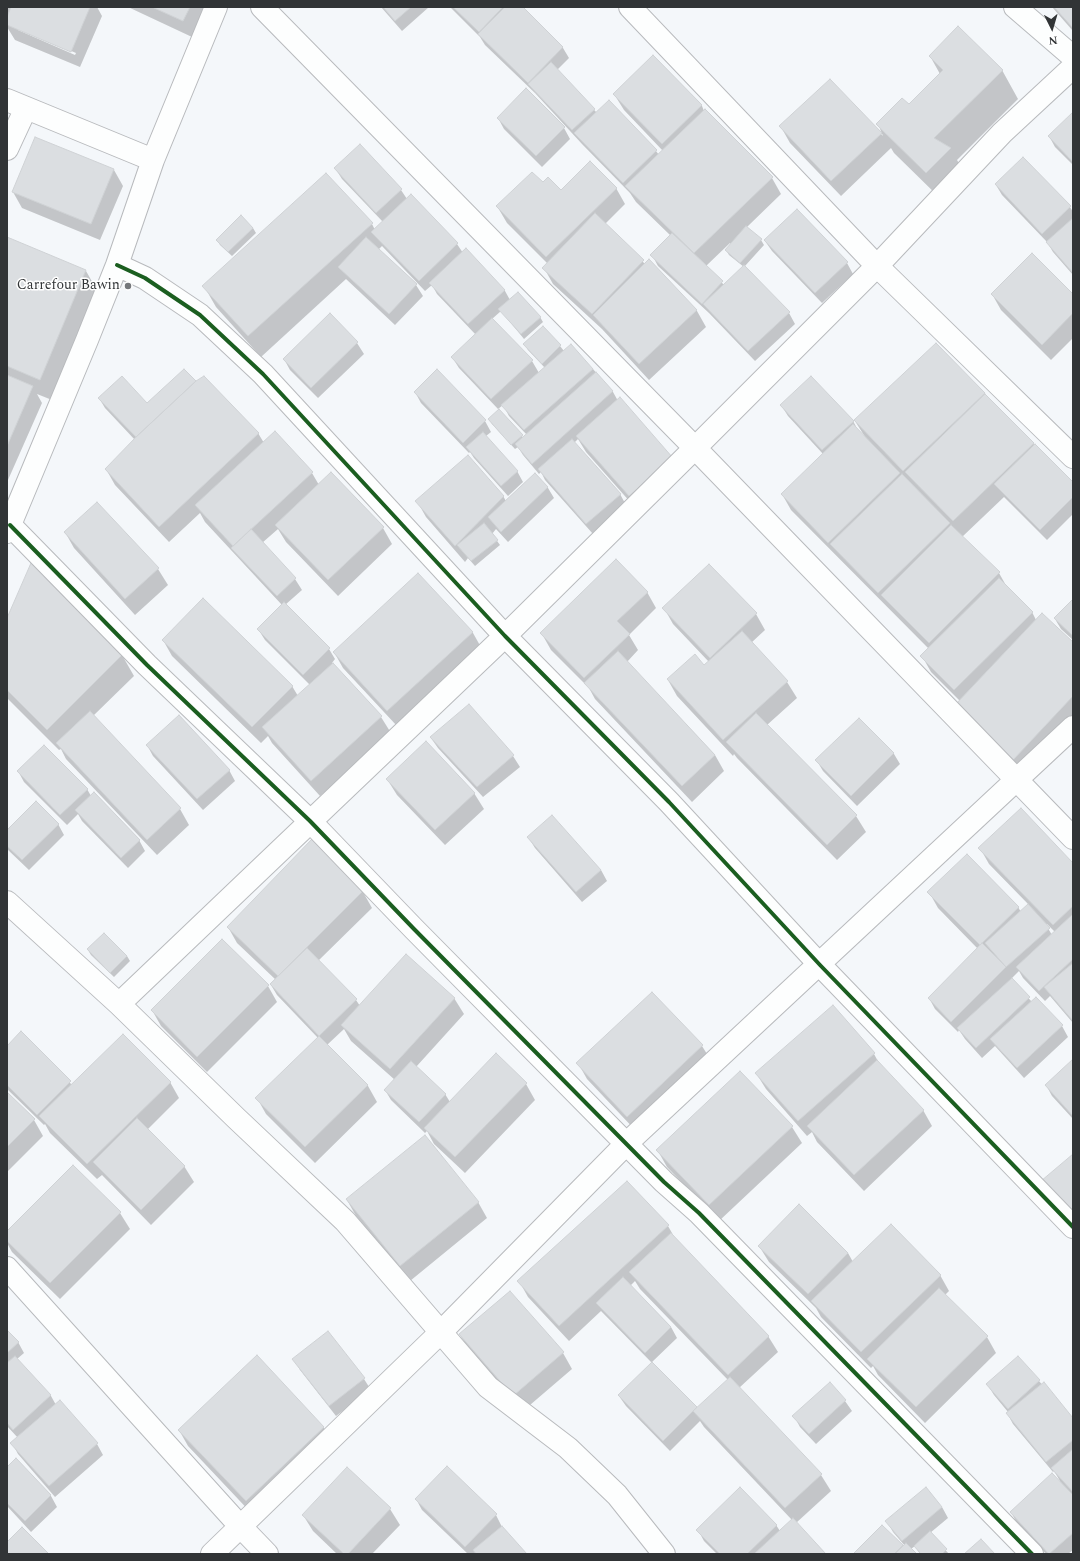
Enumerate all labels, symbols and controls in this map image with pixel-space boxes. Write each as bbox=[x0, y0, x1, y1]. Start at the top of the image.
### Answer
north arrow bbox=[1032, 8, 1072, 48]
text: N bbox=[1048, 32, 1058, 49]
place label: Carrefour Bawin bbox=[17, 278, 120, 294]
marker: Carrefour Bawin bbox=[123, 281, 133, 291]

